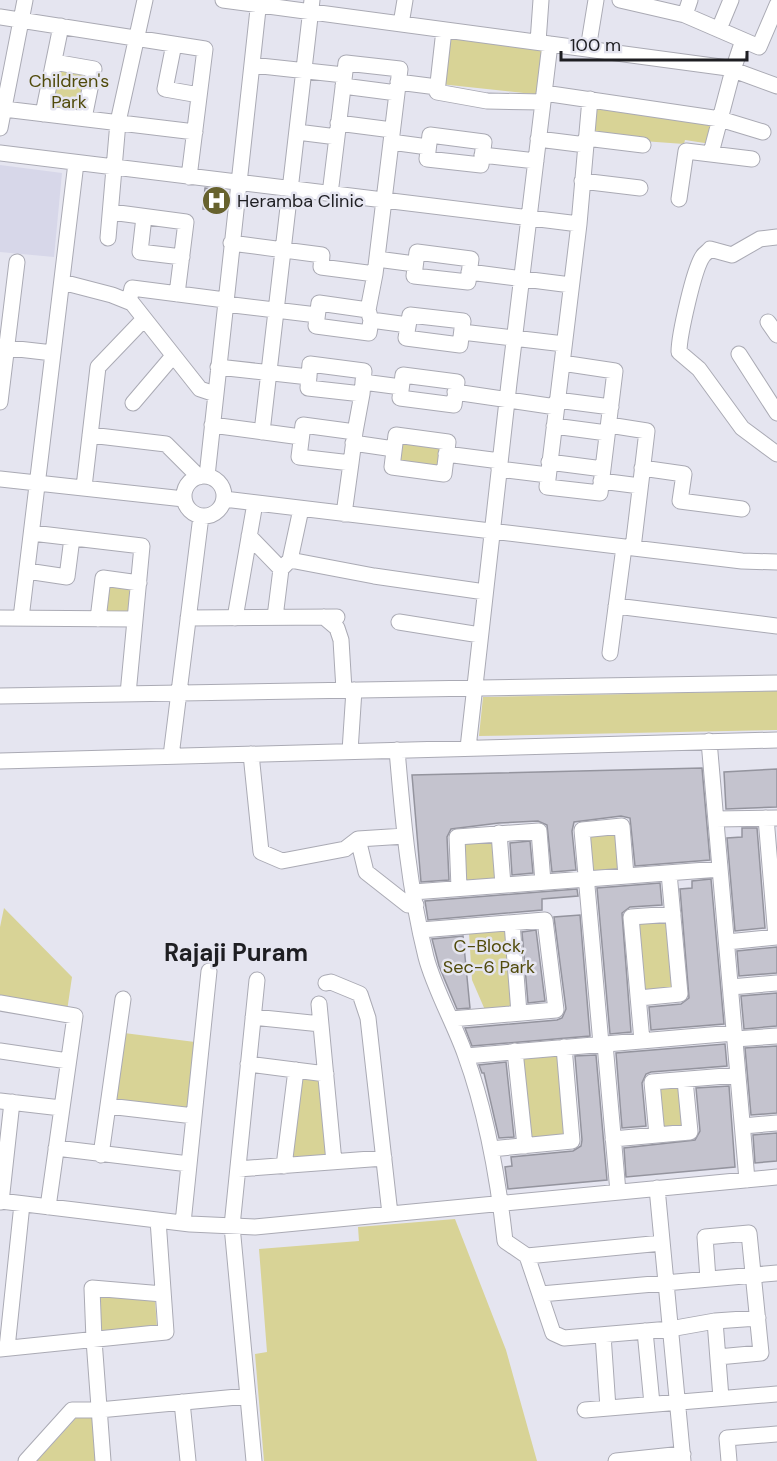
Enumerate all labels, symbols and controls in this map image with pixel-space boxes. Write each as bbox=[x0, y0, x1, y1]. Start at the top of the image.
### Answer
scale bar bbox=[561, 24, 747, 62]
text: 100 m bbox=[570, 33, 621, 57]
park label: Children's Park bbox=[29, 69, 109, 114]
hospital icon: Heramba Clinic bbox=[200, 185, 232, 217]
place label: Heramba Clinic bbox=[237, 189, 364, 213]
park label: C-Block, Sec-6 Park bbox=[443, 934, 535, 979]
district label: Rajaji Puram bbox=[164, 937, 308, 968]

